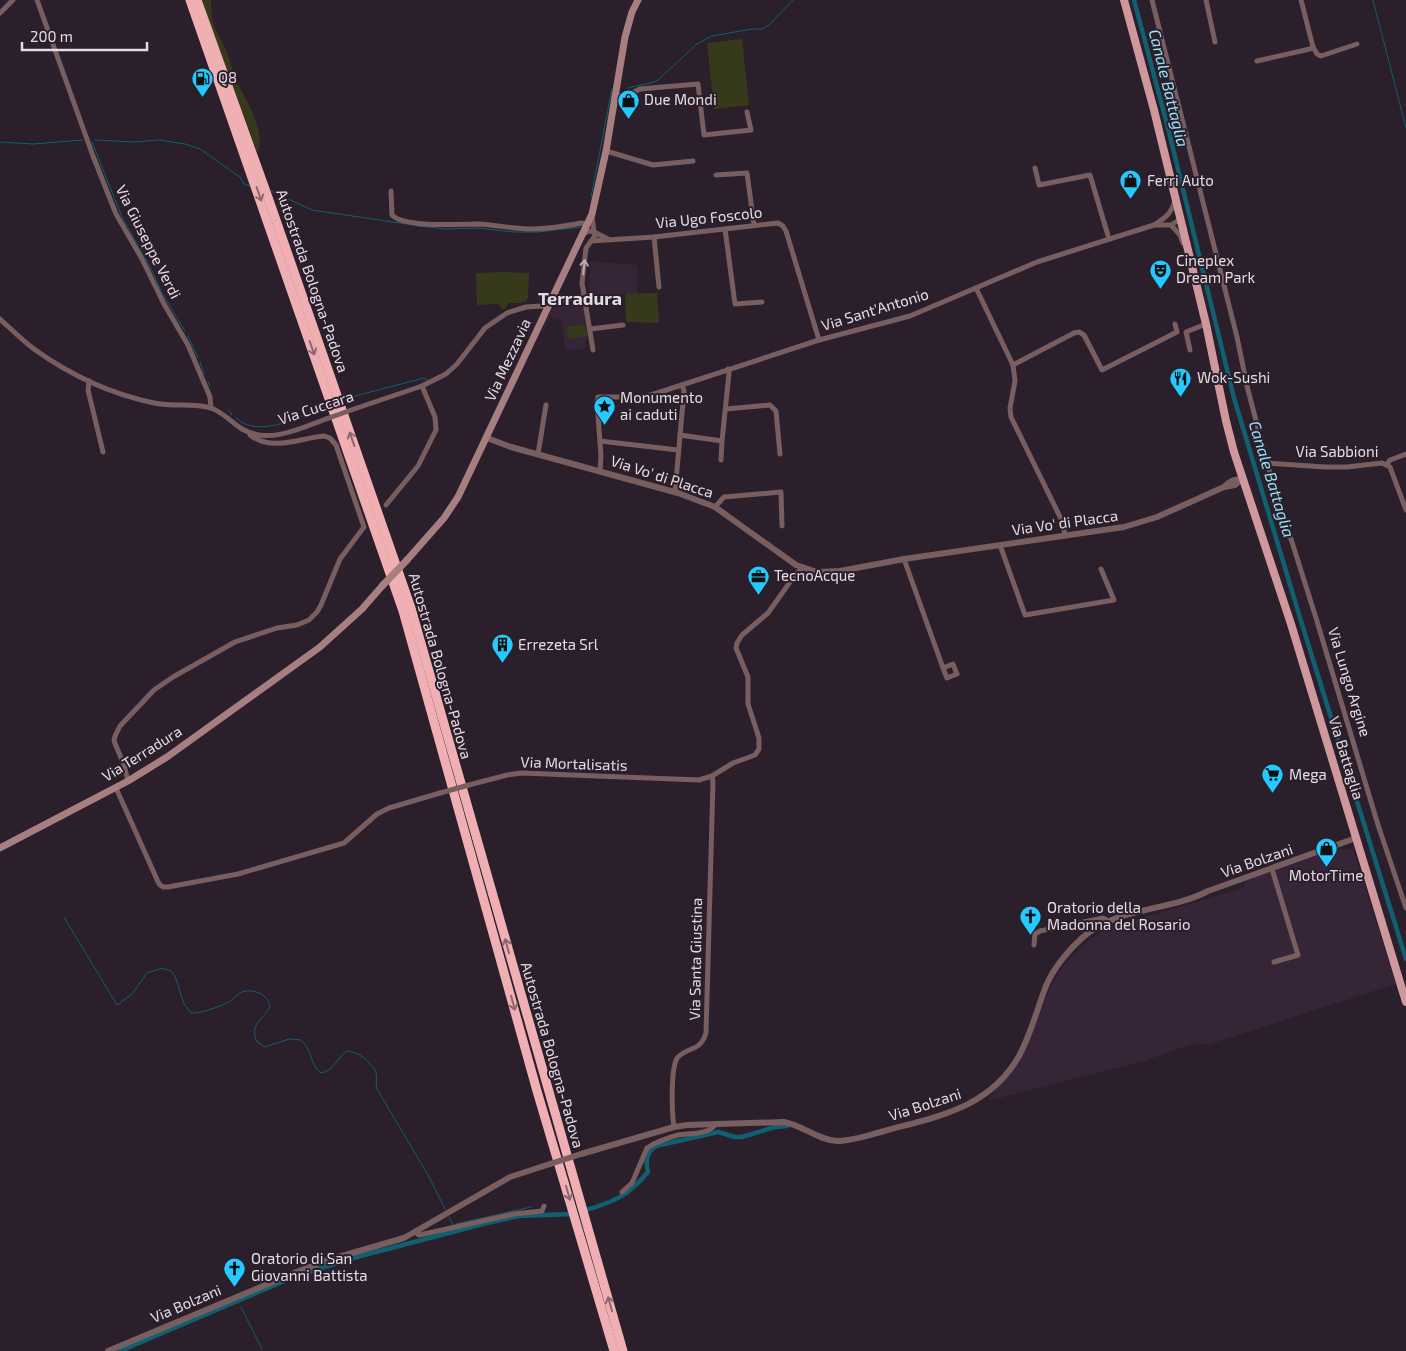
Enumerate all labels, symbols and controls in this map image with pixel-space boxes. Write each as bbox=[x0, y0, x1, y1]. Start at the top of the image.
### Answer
scale bar bbox=[22, 20, 148, 52]
text: 200 m bbox=[30, 27, 73, 45]
water label: Canale Battaglia bbox=[1146, 27, 1193, 149]
fuel station icon: Q8 bbox=[190, 66, 214, 97]
place label: Q8 bbox=[218, 68, 237, 87]
shop icon: Due Mondi bbox=[616, 88, 640, 119]
place label: Due Mondi bbox=[644, 90, 717, 108]
shop icon: Ferri Auto bbox=[1119, 169, 1143, 200]
place label: Ferri Auto bbox=[1147, 171, 1214, 189]
street label: Via Giuseppe Verdi bbox=[112, 182, 185, 301]
one-way arrow bbox=[254, 186, 264, 202]
street label: Autostrada Bologna-Padova bbox=[273, 187, 353, 375]
street label: Via Ugo Foscolo bbox=[655, 202, 763, 232]
place label: Cineplex Dream Park bbox=[1176, 251, 1256, 286]
theatre icon: Cineplex Dream Park bbox=[1148, 258, 1172, 289]
one-way arrow bbox=[579, 260, 589, 276]
street label: Via Sant'Antonio bbox=[819, 284, 931, 334]
district label: Terradura bbox=[538, 287, 622, 309]
street label: Via Mezzavia bbox=[480, 315, 534, 404]
one-way arrow bbox=[308, 340, 317, 355]
restaurant icon: Wok-Sushi bbox=[1169, 366, 1193, 397]
place label: Wok-Sushi bbox=[1197, 368, 1270, 386]
street label: Via Cuccara bbox=[276, 386, 356, 428]
place label: Monumento ai caduti bbox=[620, 388, 703, 423]
place icon: Monumento ai caduti bbox=[592, 395, 616, 426]
water label: Canale Battaglia bbox=[1246, 418, 1299, 539]
one-way arrow bbox=[347, 432, 357, 448]
street label: Via Sabbioni bbox=[1296, 442, 1378, 460]
street label: Via Vo' di Placca bbox=[609, 451, 716, 501]
street label: Via Vo' di Placca bbox=[1011, 506, 1119, 538]
office icon: TecnoAcque bbox=[746, 564, 770, 595]
place label: TecnoAcque bbox=[774, 566, 855, 584]
street label: Autostrada Bologna-Padova bbox=[406, 571, 476, 761]
street label: Via Lungo Argine bbox=[1325, 625, 1375, 739]
building icon: Errezeta Srl bbox=[490, 633, 514, 664]
place label: Errezeta Srl bbox=[518, 635, 599, 653]
street label: Via Battaglia bbox=[1326, 714, 1368, 802]
street label: Via Terradura bbox=[98, 721, 185, 785]
street label: Via Mortalisatis bbox=[520, 752, 628, 774]
supermarket icon: Mega bbox=[1261, 763, 1285, 794]
place label: Mega bbox=[1289, 765, 1327, 783]
shop icon: MotorTime bbox=[1314, 836, 1338, 867]
street label: Via Bolzani bbox=[1218, 839, 1295, 881]
place label: MotorTime bbox=[1289, 866, 1363, 884]
street label: Via Santa Giustina bbox=[685, 897, 705, 1021]
place label: Oratorio della Madonna del Rosario bbox=[1047, 898, 1190, 933]
church icon: Oratorio della Madonna del Rosario bbox=[1019, 905, 1043, 936]
one-way arrow bbox=[501, 939, 511, 955]
street label: Autostrada Bologna-Padova bbox=[518, 960, 588, 1150]
one-way arrow bbox=[509, 994, 519, 1010]
street label: Via Bolzani bbox=[886, 1084, 963, 1124]
one-way arrow bbox=[563, 1184, 573, 1200]
place label: Oratorio di San Giovanni Battista bbox=[251, 1249, 367, 1284]
church icon: Oratorio di San Giovanni Battista bbox=[223, 1256, 247, 1287]
street label: Via Bolzani bbox=[148, 1280, 224, 1326]
one-way arrow bbox=[604, 1297, 614, 1313]

